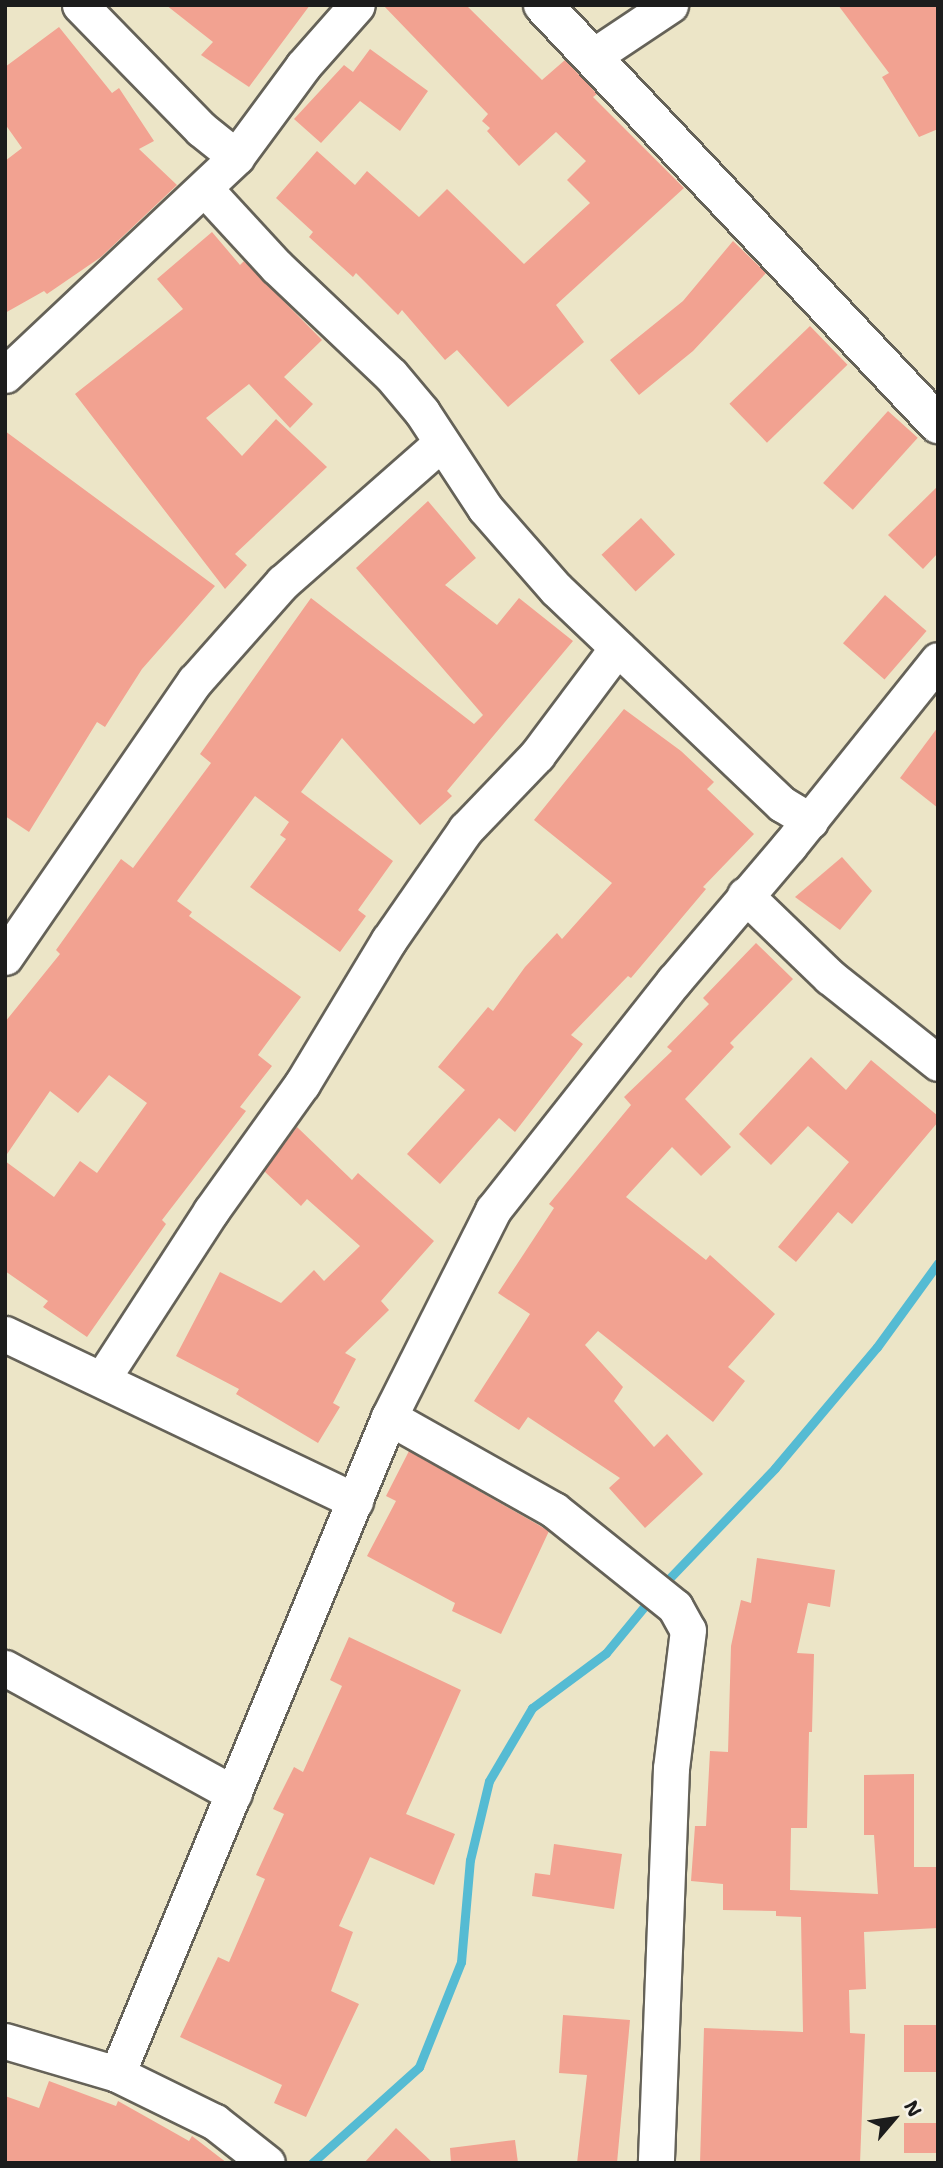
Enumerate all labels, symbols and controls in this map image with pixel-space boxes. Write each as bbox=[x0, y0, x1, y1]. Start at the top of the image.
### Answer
north arrow bbox=[859, 2084, 929, 2154]
text: N bbox=[898, 2096, 927, 2121]

